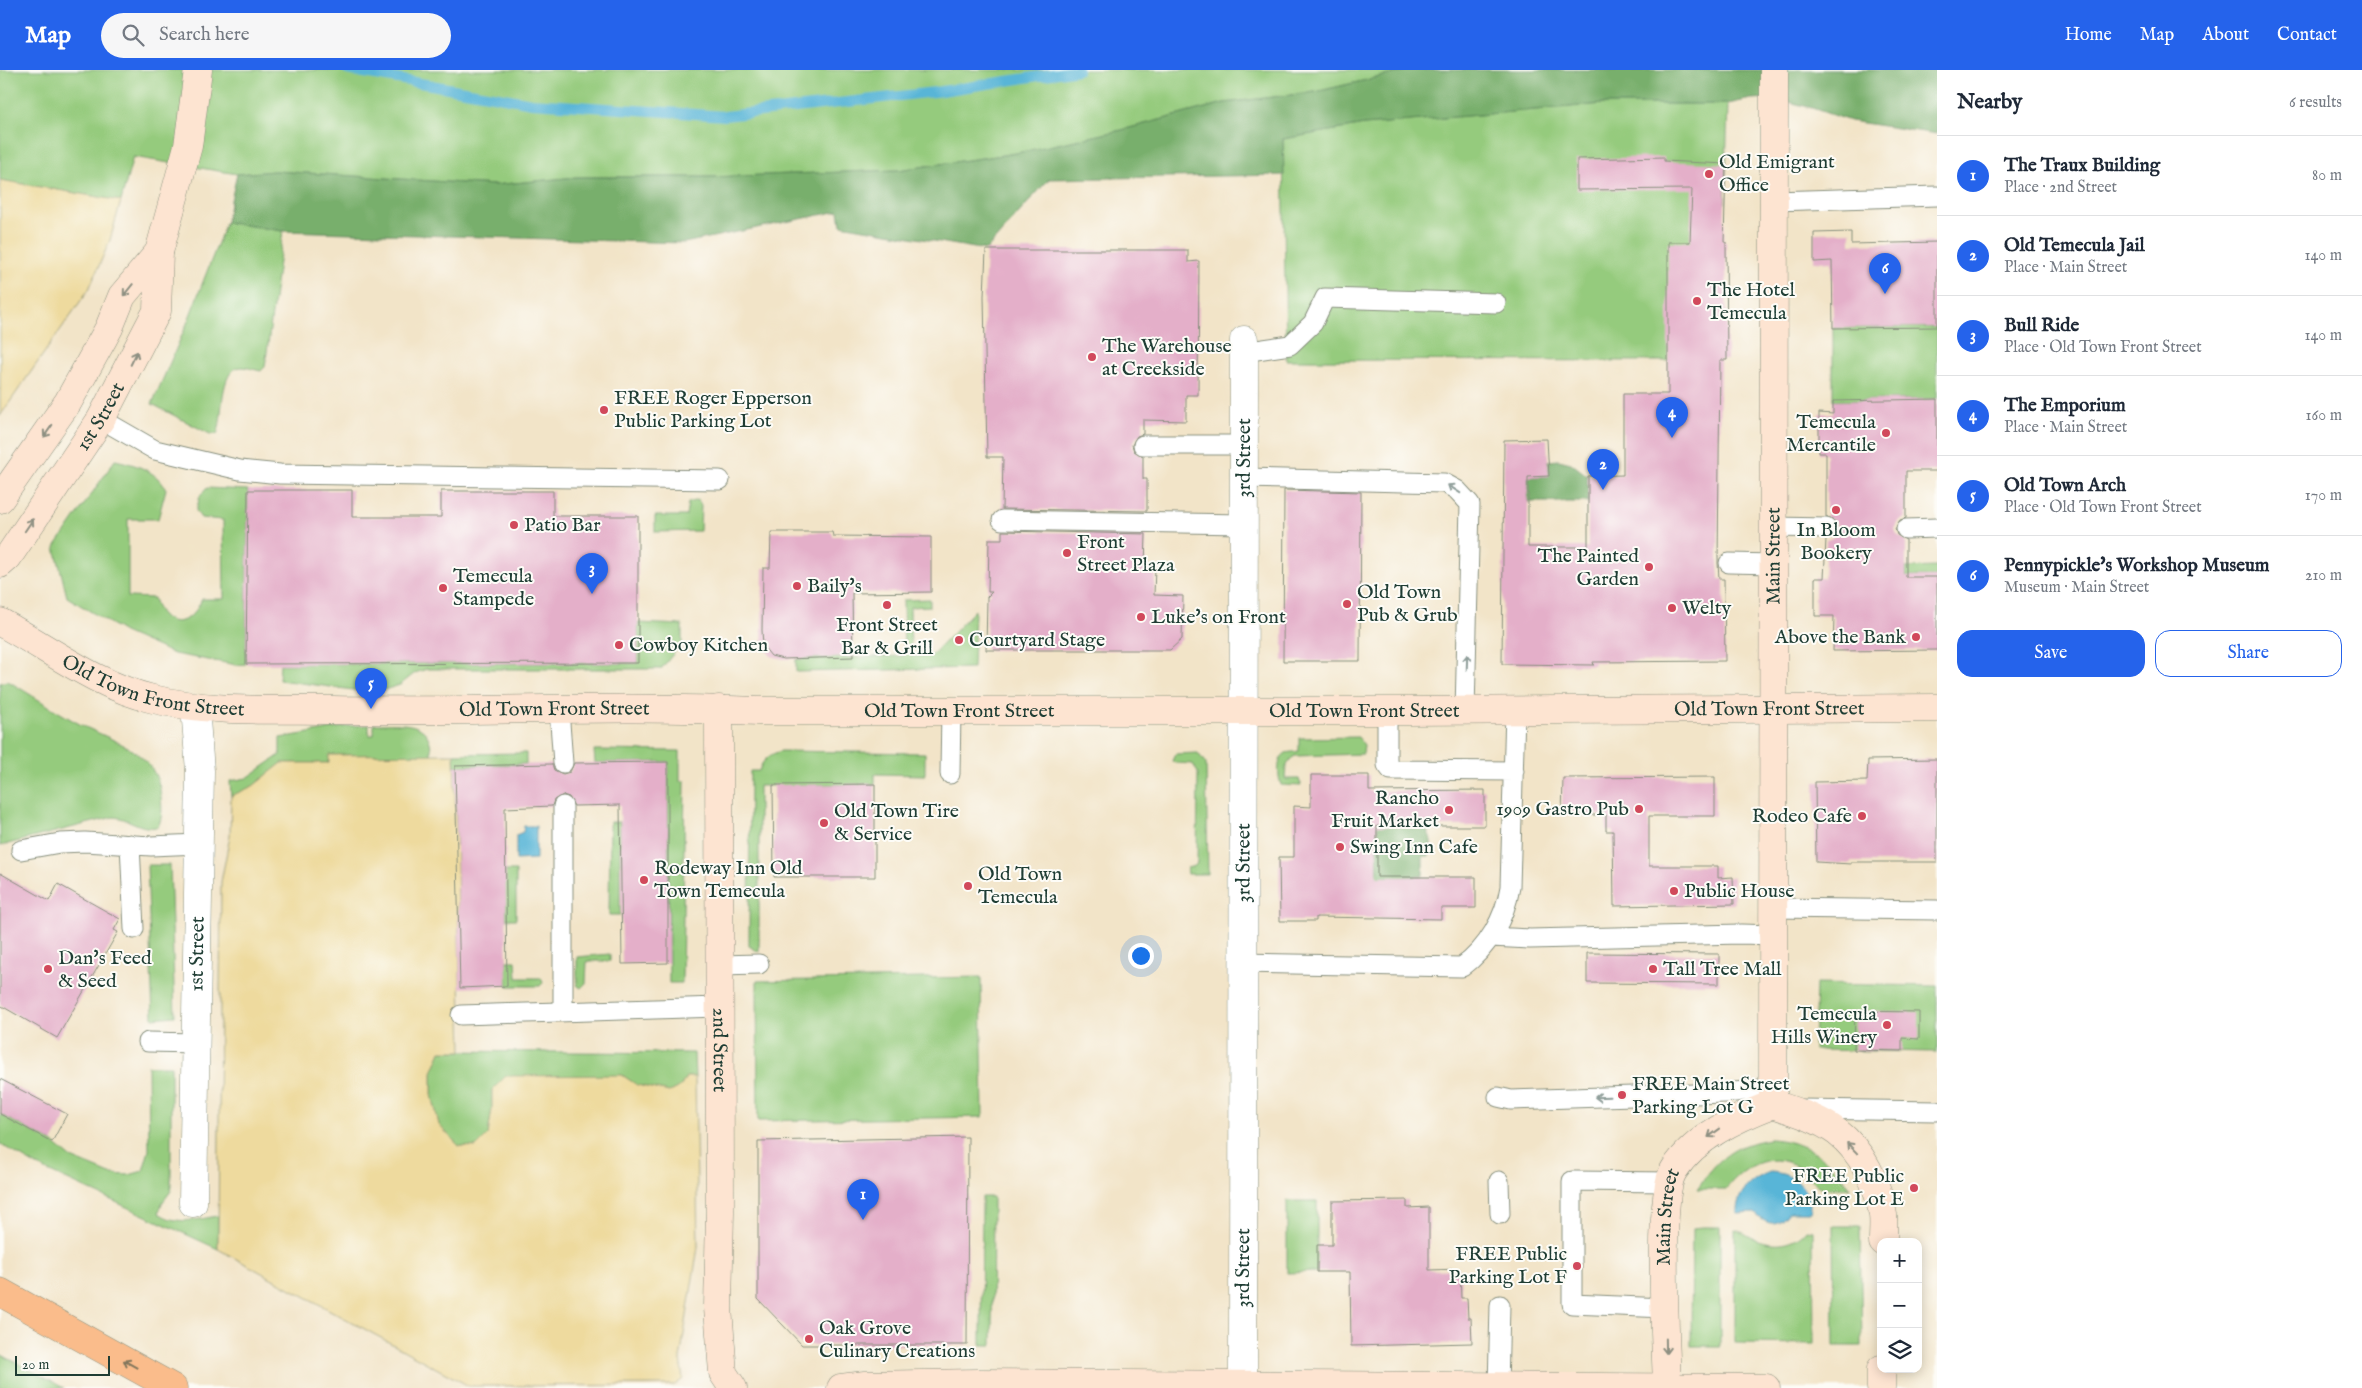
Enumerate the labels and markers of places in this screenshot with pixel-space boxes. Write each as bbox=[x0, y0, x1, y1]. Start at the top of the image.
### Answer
place label: Old Emigrant Office bbox=[1719, 150, 1835, 198]
marker: Old Emigrant Office bbox=[1703, 168, 1715, 180]
pin: 6 bbox=[1869, 253, 1901, 294]
place label: The Hotel Temecula bbox=[1707, 278, 1795, 326]
marker: The Hotel Temecula bbox=[1691, 295, 1703, 307]
place label: The Warehouse at Creekside bbox=[1102, 334, 1232, 382]
marker: The Warehouse at Creekside bbox=[1086, 351, 1098, 363]
place label: FREE Roger Epperson Public Parking Lot bbox=[614, 386, 812, 434]
pin: 4 bbox=[1656, 397, 1688, 438]
marker: FREE Roger Epperson Public Parking Lot bbox=[598, 404, 610, 416]
place label: Temecula Mercantile bbox=[1786, 410, 1876, 458]
marker: Temecula Mercantile bbox=[1880, 427, 1892, 439]
pin: 2 bbox=[1587, 449, 1619, 490]
marker: In Bloom Bookery bbox=[1830, 504, 1842, 516]
place label: Patio Bar bbox=[524, 513, 601, 538]
place label: In Bloom Bookery bbox=[1796, 518, 1876, 566]
marker: Patio Bar bbox=[508, 519, 520, 531]
place label: Front Street Plaza bbox=[1077, 530, 1175, 578]
place label: The Painted Garden bbox=[1537, 544, 1639, 592]
marker: Front Street Plaza bbox=[1061, 547, 1073, 559]
pin: 3 bbox=[576, 553, 608, 594]
marker: The Painted Garden bbox=[1643, 561, 1655, 573]
place label: Temecula Stampede bbox=[453, 564, 534, 612]
place label: Baily's bbox=[807, 574, 862, 599]
marker: Baily's bbox=[791, 580, 803, 592]
place label: Old Town Pub & Grub bbox=[1357, 580, 1458, 628]
marker: Temecula Stampede bbox=[437, 582, 449, 594]
place label: Welty bbox=[1682, 596, 1732, 621]
marker: Old Town Pub & Grub bbox=[1341, 598, 1353, 610]
marker: Front Street Bar & Grill bbox=[881, 599, 893, 611]
marker: Welty bbox=[1666, 602, 1678, 614]
place label: Luke's on Front bbox=[1151, 605, 1286, 630]
marker: Luke's on Front bbox=[1135, 611, 1147, 623]
place label: Front Street Bar & Grill bbox=[836, 613, 938, 661]
place label: Above the Bank bbox=[1774, 625, 1906, 650]
place label: Courtyard Stage bbox=[969, 628, 1105, 653]
marker: Above the Bank bbox=[1910, 631, 1922, 643]
place label: Cowboy Kitchen bbox=[629, 633, 768, 658]
marker: Courtyard Stage bbox=[953, 634, 965, 646]
marker: Cowboy Kitchen bbox=[613, 639, 625, 651]
pin: 5 bbox=[355, 668, 387, 709]
place label: Rancho Fruit Market bbox=[1331, 786, 1439, 834]
place label: 1909 Gastro Pub bbox=[1496, 797, 1629, 822]
place label: Old Town Tire & Service bbox=[834, 799, 959, 847]
marker: 1909 Gastro Pub bbox=[1633, 803, 1645, 815]
marker: Rancho Fruit Market bbox=[1443, 804, 1455, 816]
place label: Rodeo Cafe bbox=[1752, 804, 1852, 829]
marker: Rodeo Cafe bbox=[1856, 810, 1868, 822]
marker: Old Town Tire & Service bbox=[818, 817, 830, 829]
place label: Swing Inn Cafe bbox=[1350, 835, 1478, 860]
marker: Swing Inn Cafe bbox=[1334, 841, 1346, 853]
place label: Rodeway Inn Old Town Temecula bbox=[654, 856, 803, 904]
place label: Old Town Temecula bbox=[978, 862, 1062, 910]
marker: Rodeway Inn Old Town Temecula bbox=[638, 874, 650, 886]
place label: Public House bbox=[1684, 879, 1794, 904]
marker: Old Town Temecula bbox=[962, 880, 974, 892]
marker: Public House bbox=[1668, 885, 1680, 897]
place label: Dan's Feed & Seed bbox=[58, 946, 152, 994]
place label: Tall Tree Mall bbox=[1663, 957, 1782, 982]
marker: Dan's Feed & Seed bbox=[42, 963, 54, 975]
marker: Tall Tree Mall bbox=[1647, 963, 1659, 975]
place label: Temecula Hills Winery bbox=[1771, 1002, 1877, 1050]
marker: Temecula Hills Winery bbox=[1881, 1019, 1893, 1031]
place label: FREE Main Street Parking Lot G bbox=[1632, 1072, 1790, 1120]
marker: FREE Main Street Parking Lot G bbox=[1616, 1089, 1628, 1101]
place label: FREE Public Parking Lot E bbox=[1784, 1164, 1904, 1212]
pin: 1 bbox=[847, 1179, 879, 1220]
marker: FREE Public Parking Lot E bbox=[1908, 1182, 1920, 1194]
place label: FREE Public Parking Lot F bbox=[1449, 1242, 1567, 1290]
marker: FREE Public Parking Lot F bbox=[1571, 1260, 1583, 1272]
place label: Oak Grove Culinary Creations bbox=[819, 1316, 975, 1364]
marker: Oak Grove Culinary Creations bbox=[803, 1333, 815, 1345]

